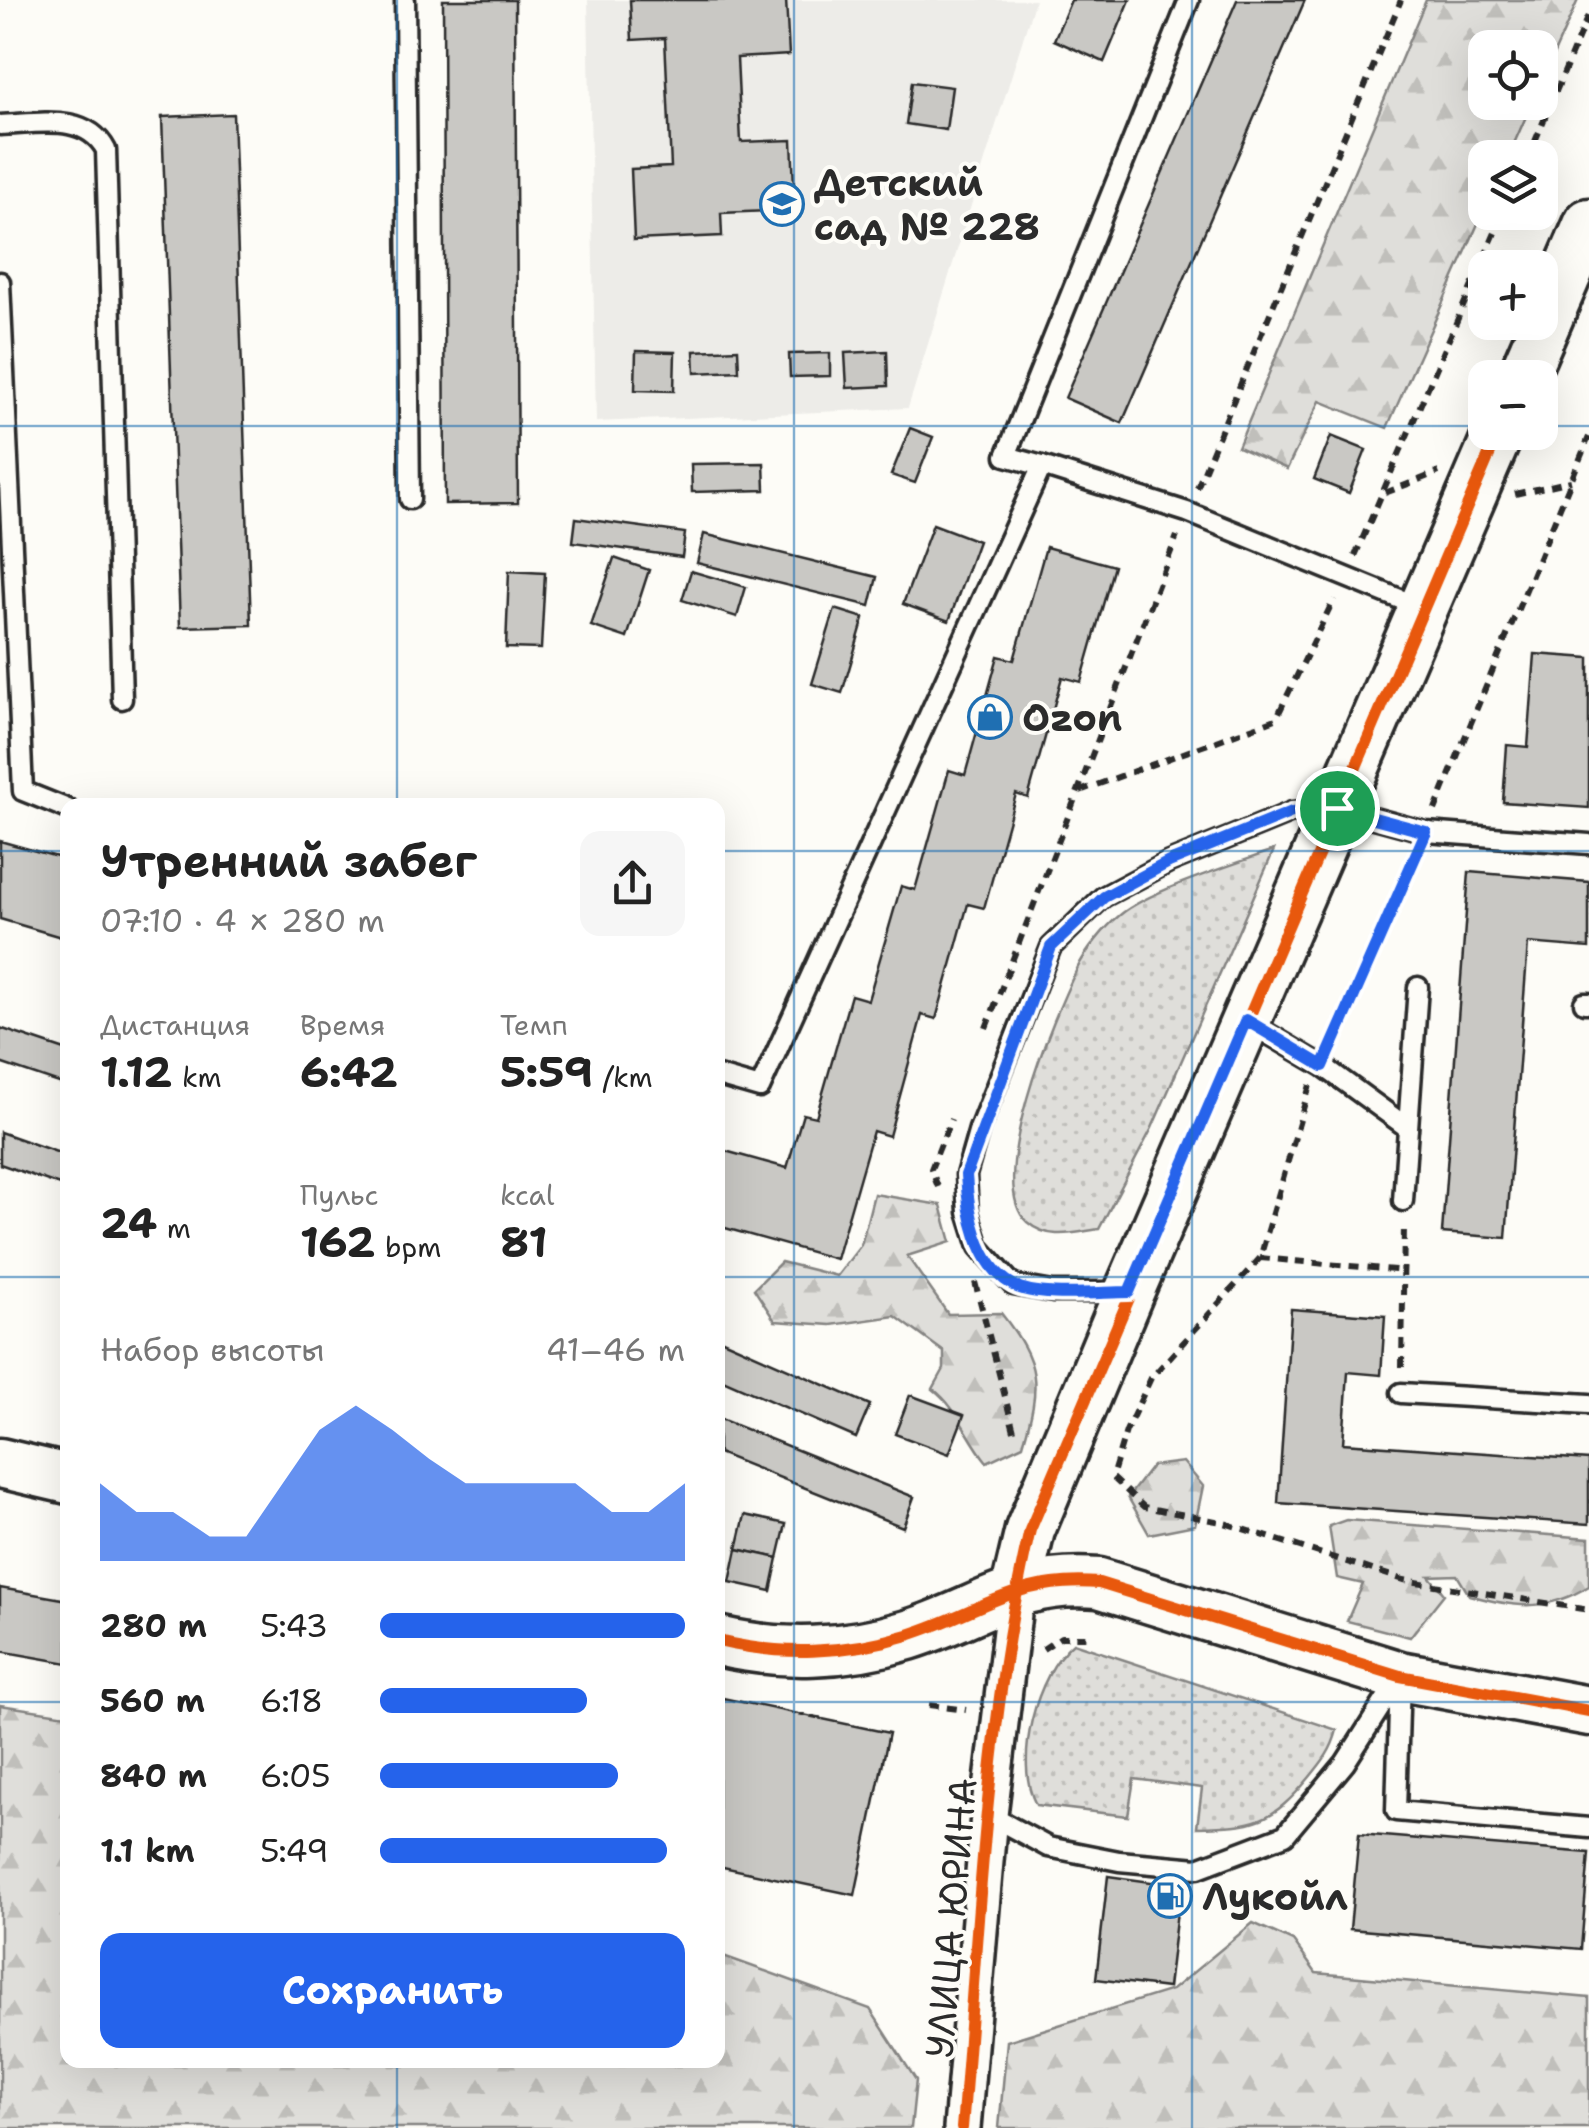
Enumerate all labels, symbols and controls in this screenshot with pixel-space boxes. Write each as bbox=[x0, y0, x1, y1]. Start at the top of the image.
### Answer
map controls bbox=[1468, 30, 1558, 450]
button: locate bbox=[1468, 30, 1558, 120]
button: layers bbox=[1468, 140, 1558, 230]
place label: Детский сад № 228 bbox=[814, 157, 1040, 252]
school or university icon: Детский сад № 228 bbox=[759, 181, 805, 227]
button: + bbox=[1468, 250, 1558, 340]
button: − bbox=[1468, 360, 1558, 450]
place label: Ozon bbox=[1022, 692, 1122, 743]
shop icon: Ozon bbox=[967, 694, 1013, 740]
pin bbox=[1295, 766, 1380, 851]
icon: arrive bbox=[1310, 781, 1365, 836]
text: Утренний забег bbox=[100, 831, 477, 891]
button: share bbox=[580, 831, 685, 936]
text: 07:10 · 4 × 280 m bbox=[100, 899, 385, 942]
text: Дистанция bbox=[100, 1006, 250, 1044]
text: Время bbox=[300, 1006, 385, 1044]
text: Темп bbox=[500, 1006, 568, 1044]
text: 1.12 bbox=[100, 1044, 173, 1100]
text: 6:42 bbox=[300, 1044, 398, 1100]
text: 5:59 bbox=[500, 1044, 593, 1100]
text: km bbox=[173, 1058, 222, 1096]
text: /km bbox=[593, 1058, 653, 1096]
text: Пульс bbox=[300, 1176, 379, 1214]
text: kcal bbox=[500, 1176, 554, 1214]
text: 24 bbox=[100, 1195, 157, 1251]
text: m bbox=[157, 1209, 191, 1247]
text: 162 bbox=[300, 1214, 376, 1270]
text: 81 bbox=[500, 1214, 548, 1270]
text: bpm bbox=[376, 1228, 441, 1266]
text: Набор высоты bbox=[100, 1328, 325, 1371]
text: 41–46 m bbox=[546, 1328, 685, 1371]
text: 280 m bbox=[100, 1604, 207, 1647]
text: 5:43 bbox=[260, 1604, 328, 1647]
text: 560 m bbox=[100, 1679, 205, 1722]
text: 6:18 bbox=[260, 1679, 323, 1722]
text: 840 m bbox=[100, 1754, 207, 1797]
text: 6:05 bbox=[260, 1754, 331, 1797]
street label: УЛИЦА ЮРИНА bbox=[913, 1776, 989, 2060]
text: 1.1 km bbox=[100, 1829, 195, 1872]
text: 5:49 bbox=[260, 1829, 329, 1872]
place label: Лукойл bbox=[1202, 1871, 1348, 1922]
fuel station icon: Лукойл bbox=[1147, 1873, 1193, 1919]
button: Сохранить bbox=[100, 1933, 685, 2048]

